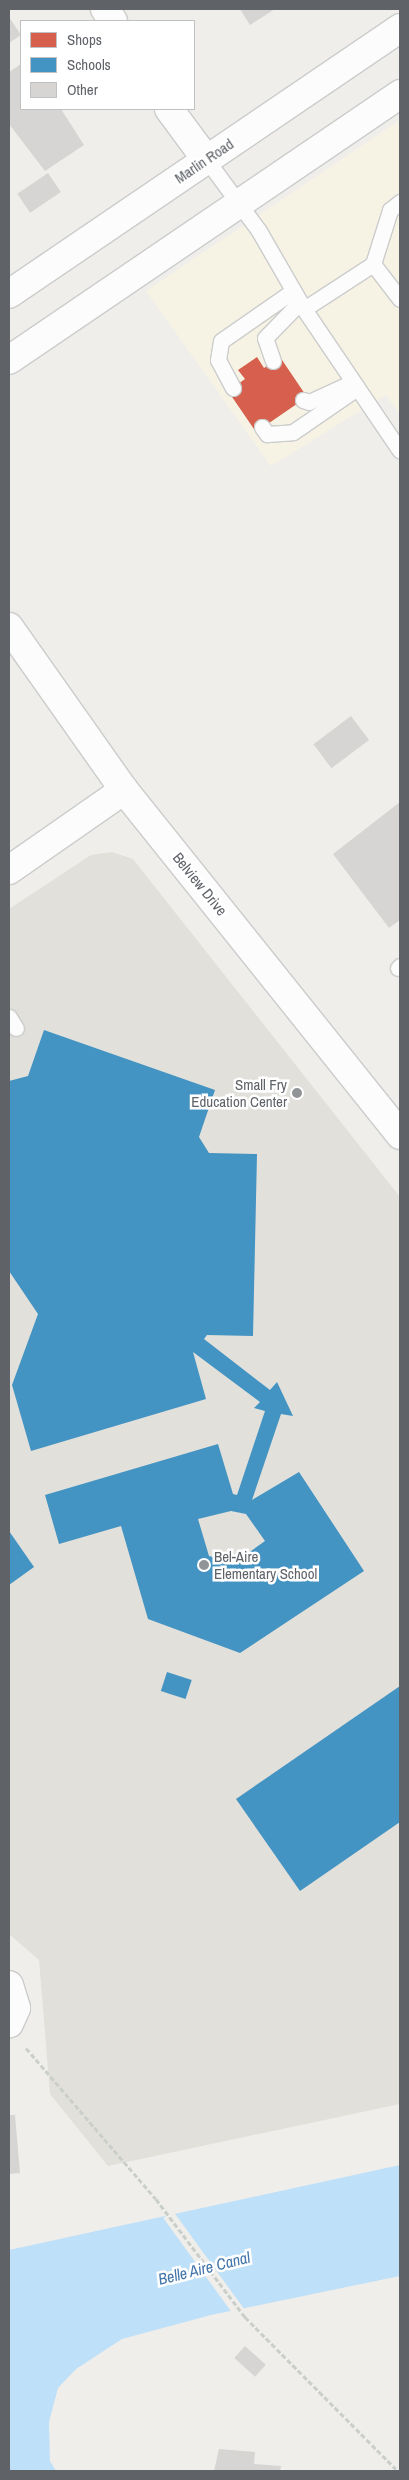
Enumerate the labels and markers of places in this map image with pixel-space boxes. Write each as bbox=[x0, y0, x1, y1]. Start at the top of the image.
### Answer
place label: Small Fry Education Center bbox=[191, 1075, 287, 1110]
marker: Small Fry Education Center bbox=[291, 1087, 303, 1099]
place label: Bel-Aire Elementary School bbox=[214, 1547, 317, 1582]
marker: Bel-Aire Elementary School bbox=[198, 1559, 210, 1571]

